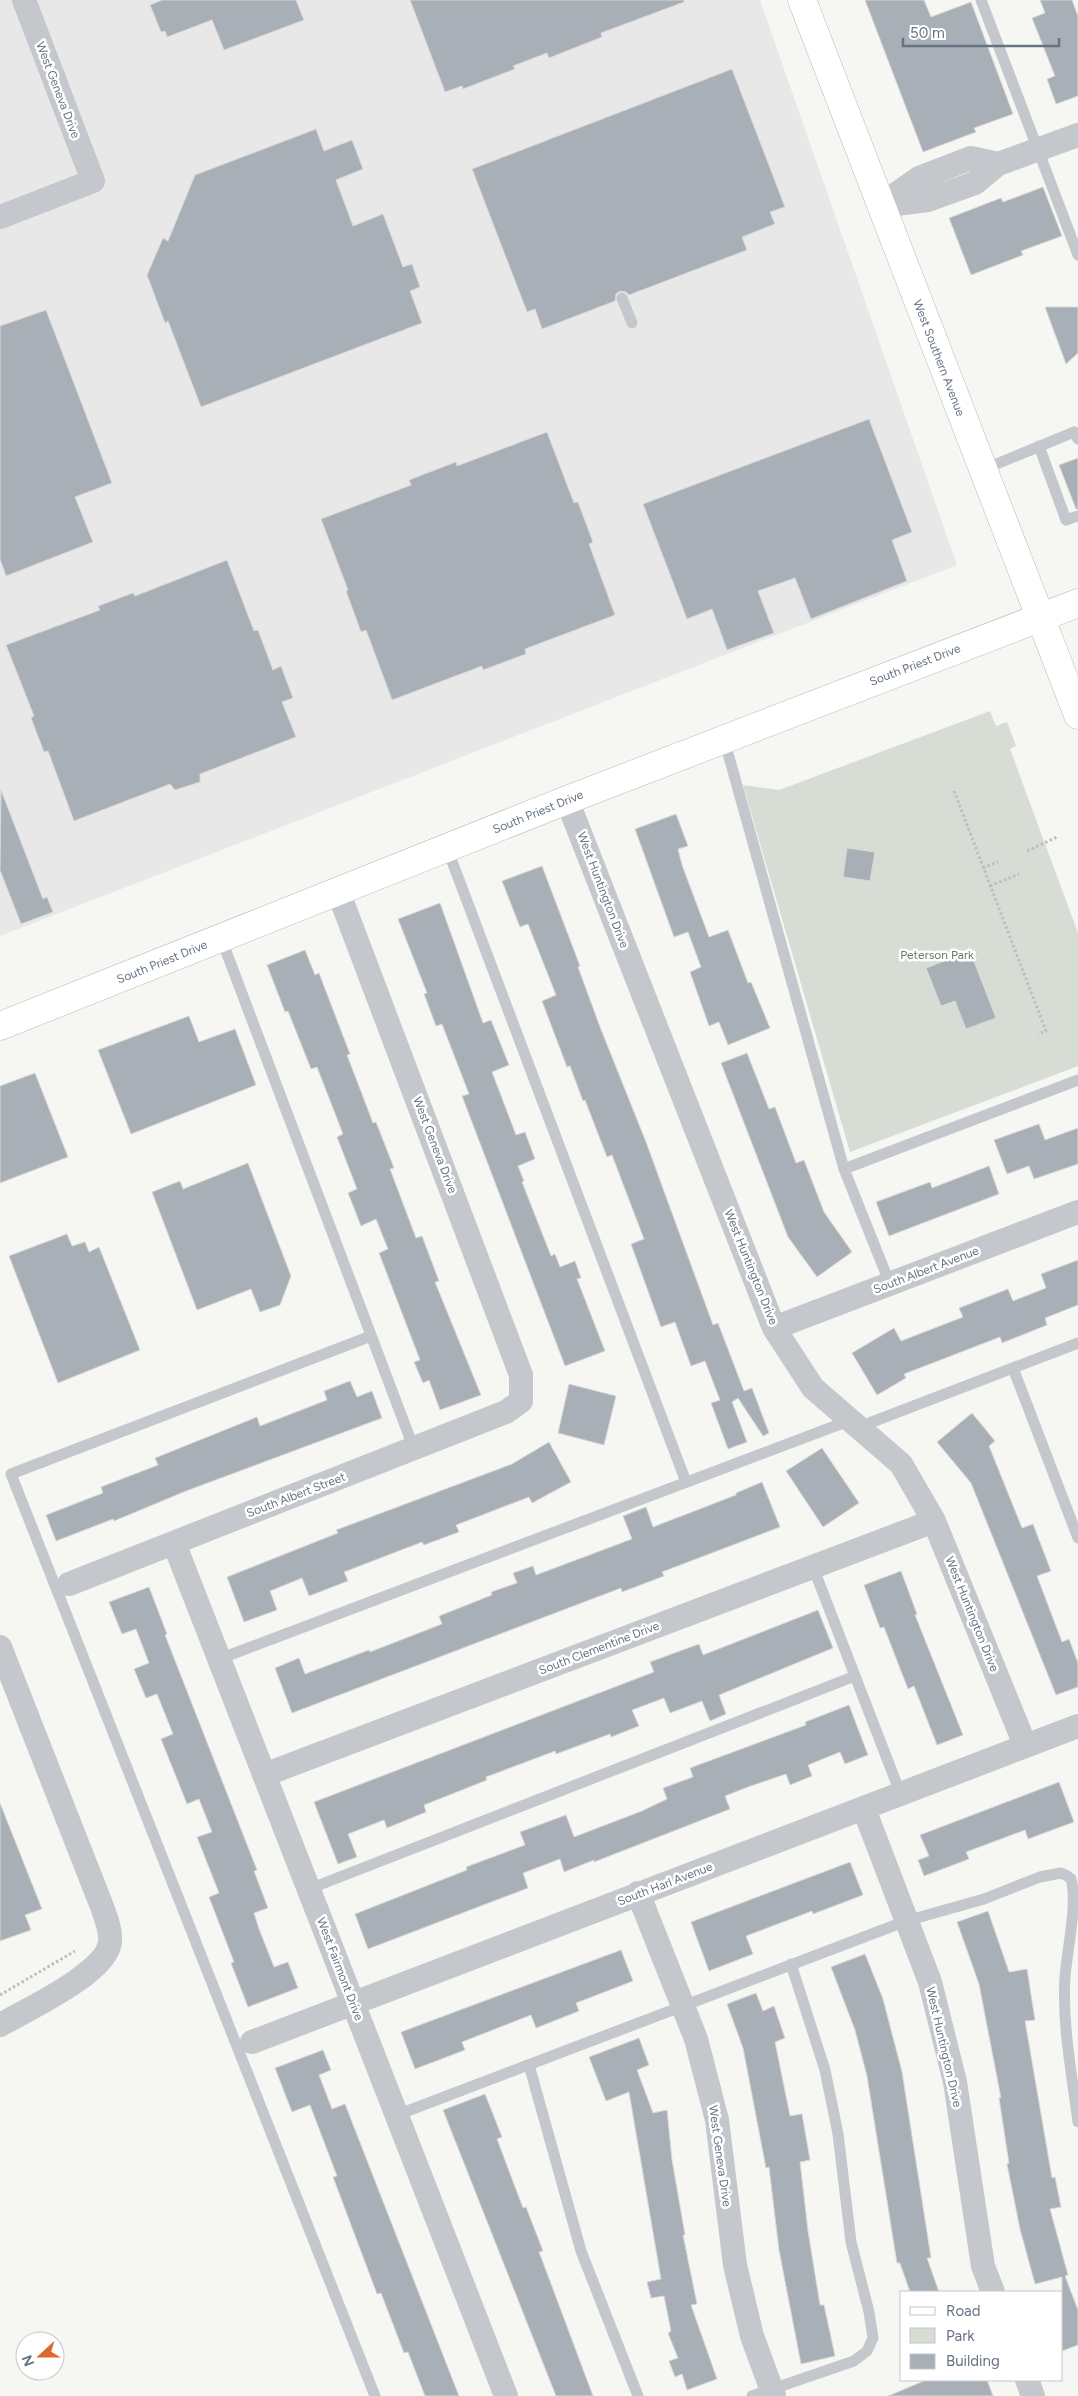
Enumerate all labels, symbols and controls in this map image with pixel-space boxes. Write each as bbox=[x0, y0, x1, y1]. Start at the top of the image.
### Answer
scale bar bbox=[903, 15, 1059, 47]
text: 50 m bbox=[910, 24, 945, 42]
street label: West Geneva Drive bbox=[33, 40, 83, 141]
street label: West Southern Avenue bbox=[910, 298, 968, 419]
street label: South Priest Drive bbox=[868, 641, 963, 689]
street label: South Priest Drive bbox=[491, 787, 586, 837]
street label: West Huntington Drive bbox=[574, 830, 632, 950]
street label: South Priest Drive bbox=[115, 937, 210, 987]
park label: Peterson Park bbox=[900, 948, 974, 962]
street label: West Geneva Drive bbox=[410, 1095, 460, 1196]
street label: West Huntington Drive bbox=[721, 1207, 781, 1327]
street label: South Albert Avenue bbox=[871, 1243, 981, 1297]
street label: South Albert Street bbox=[245, 1470, 348, 1520]
street label: West Huntington Drive bbox=[942, 1554, 1002, 1674]
street label: South Clementine Drive bbox=[537, 1618, 662, 1677]
street label: South Harl Avenue bbox=[616, 1859, 715, 1909]
street label: West Fairmont Drive bbox=[314, 1916, 366, 2023]
street label: West Huntington Drive bbox=[923, 1985, 965, 2109]
street label: West Geneva Drive bbox=[706, 2104, 734, 2208]
legend bbox=[900, 2291, 1063, 2381]
text: Road bbox=[946, 2302, 981, 2320]
text: Park bbox=[946, 2327, 975, 2345]
north arrow bbox=[15, 2331, 65, 2381]
text: N bbox=[18, 2352, 38, 2369]
text: Building bbox=[946, 2352, 1000, 2370]

